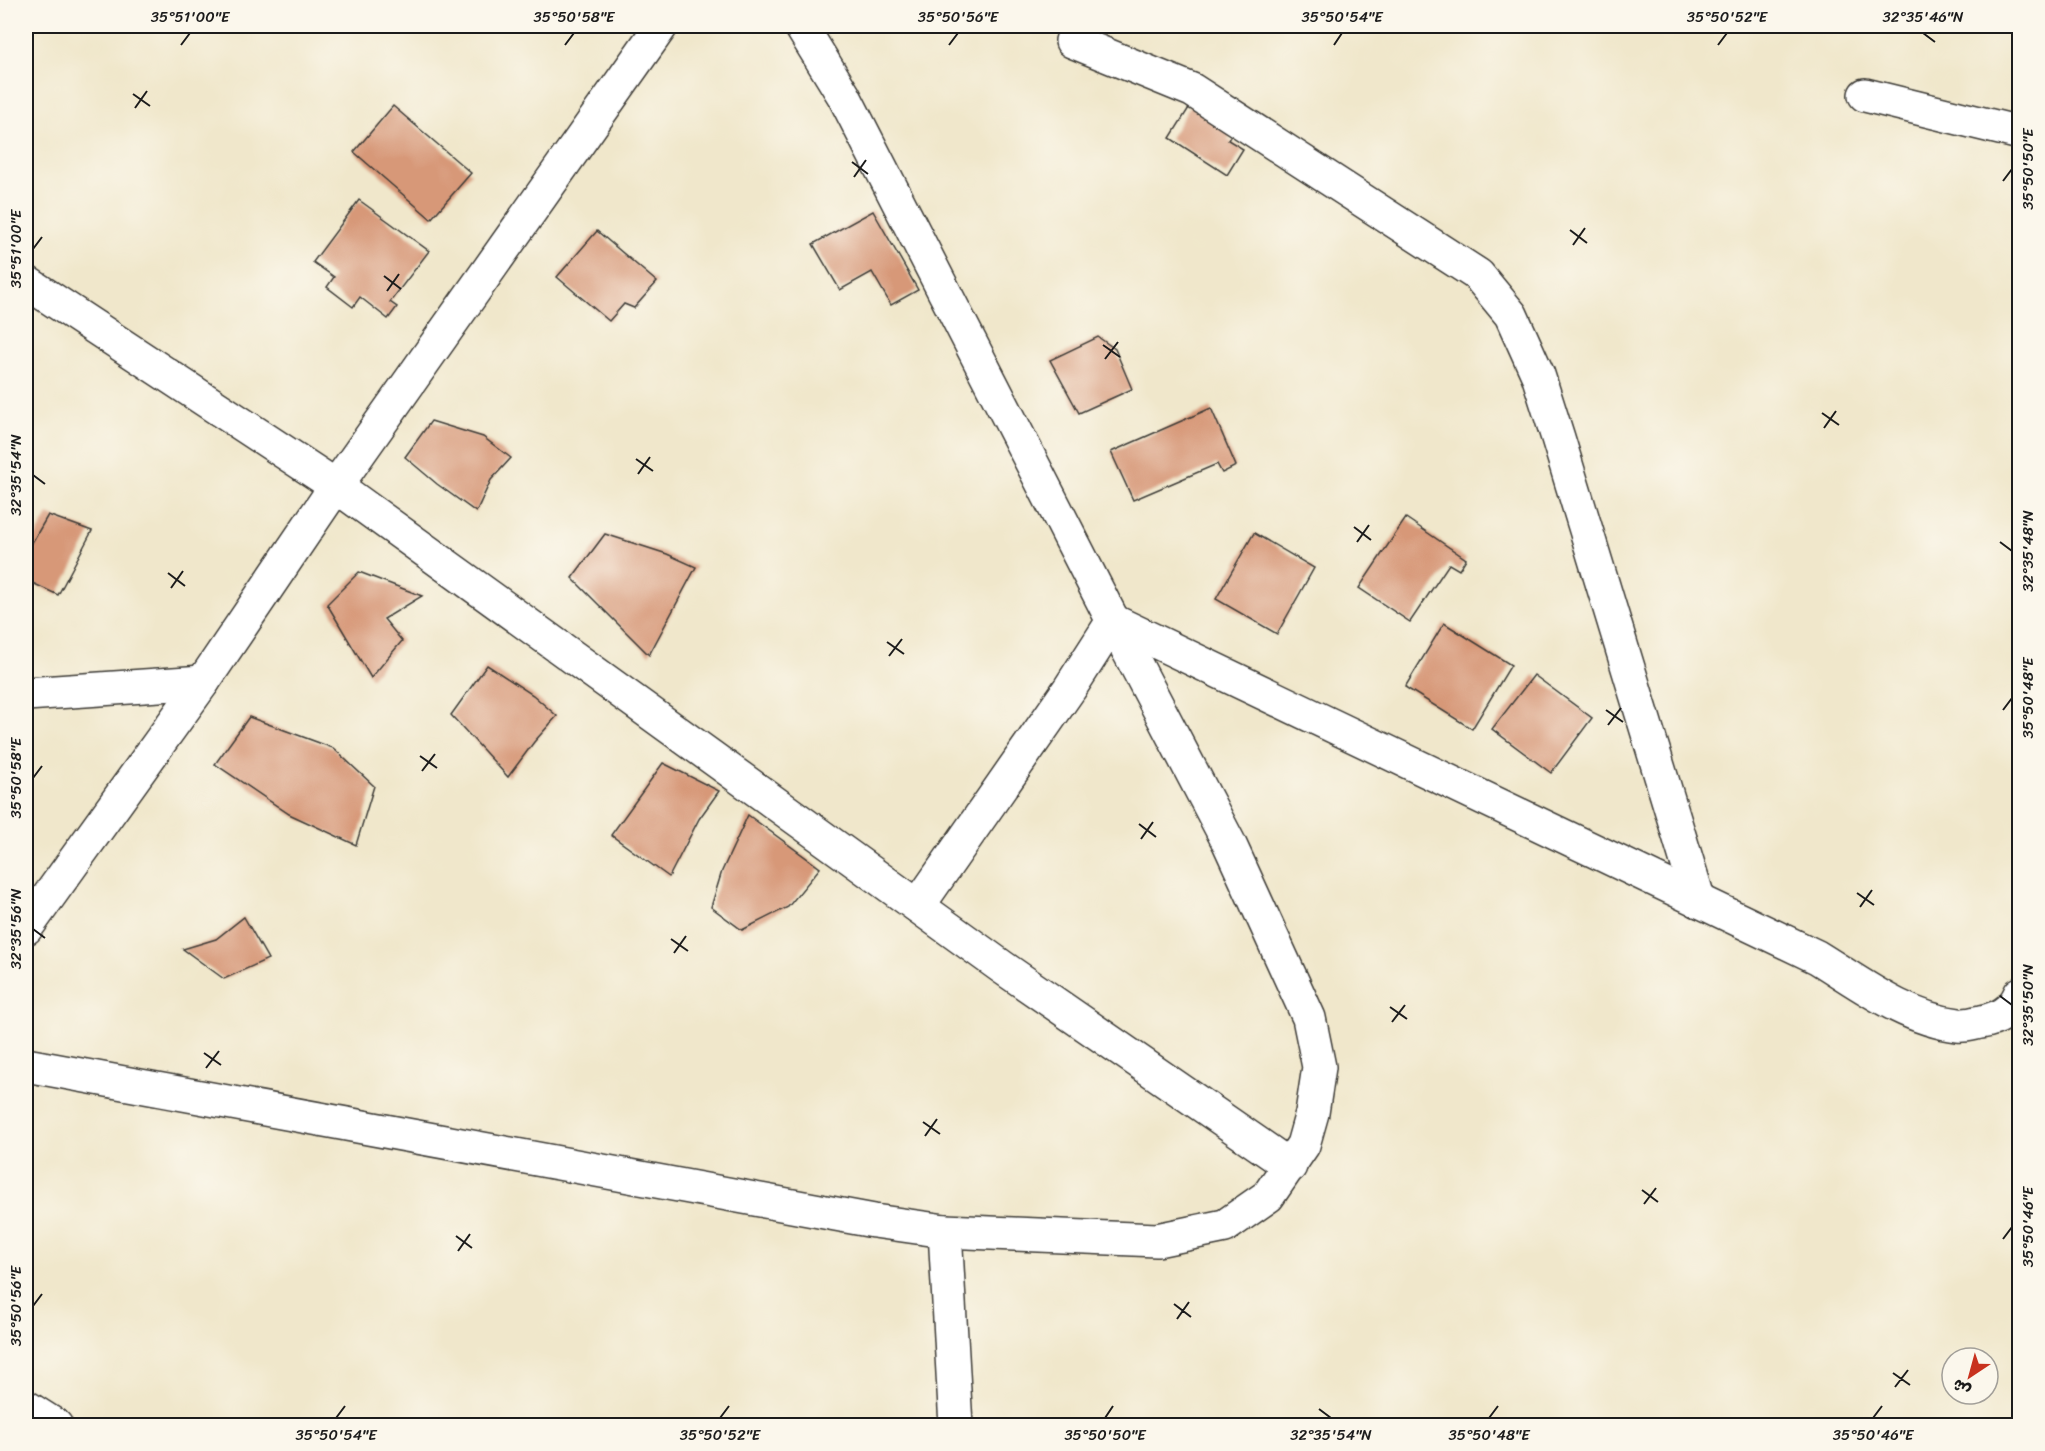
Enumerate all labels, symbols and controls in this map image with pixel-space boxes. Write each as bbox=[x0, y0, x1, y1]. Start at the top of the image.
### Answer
text: 35°51'00"E bbox=[151, 4, 231, 30]
text: 35°50'58"E bbox=[534, 4, 616, 30]
text: 35°50'56"E bbox=[918, 4, 1000, 30]
text: 35°50'54"E bbox=[1301, 4, 1384, 30]
text: 35°50'52"E bbox=[1687, 4, 1769, 30]
text: 32°35'46"N bbox=[1883, 4, 1964, 30]
text: 35°50'50"E bbox=[2015, 127, 2041, 210]
text: 35°51'00"E bbox=[3, 208, 29, 288]
text: 32°35'54"N bbox=[3, 434, 29, 516]
text: 32°35'48"N bbox=[2015, 510, 2041, 592]
text: 35°50'48"E bbox=[2015, 656, 2041, 739]
text: 35°50'58"E bbox=[3, 736, 29, 818]
text: 32°35'56"N bbox=[3, 888, 29, 969]
text: 32°35'50"N bbox=[2015, 964, 2041, 1046]
text: 35°50'46"E bbox=[2015, 1185, 2041, 1267]
text: 35°50'56"E bbox=[3, 1264, 29, 1346]
north arrow bbox=[1940, 1346, 2000, 1406]
text: ش bbox=[1946, 1371, 1977, 1405]
text: 35°50'54"E bbox=[295, 1422, 378, 1448]
text: 35°50'52"E bbox=[680, 1422, 762, 1448]
text: 35°50'50"E bbox=[1064, 1422, 1147, 1448]
text: 32°35'54"N bbox=[1290, 1422, 1372, 1448]
text: 35°50'48"E bbox=[1448, 1422, 1531, 1448]
text: 35°50'46"E bbox=[1833, 1422, 1915, 1448]

